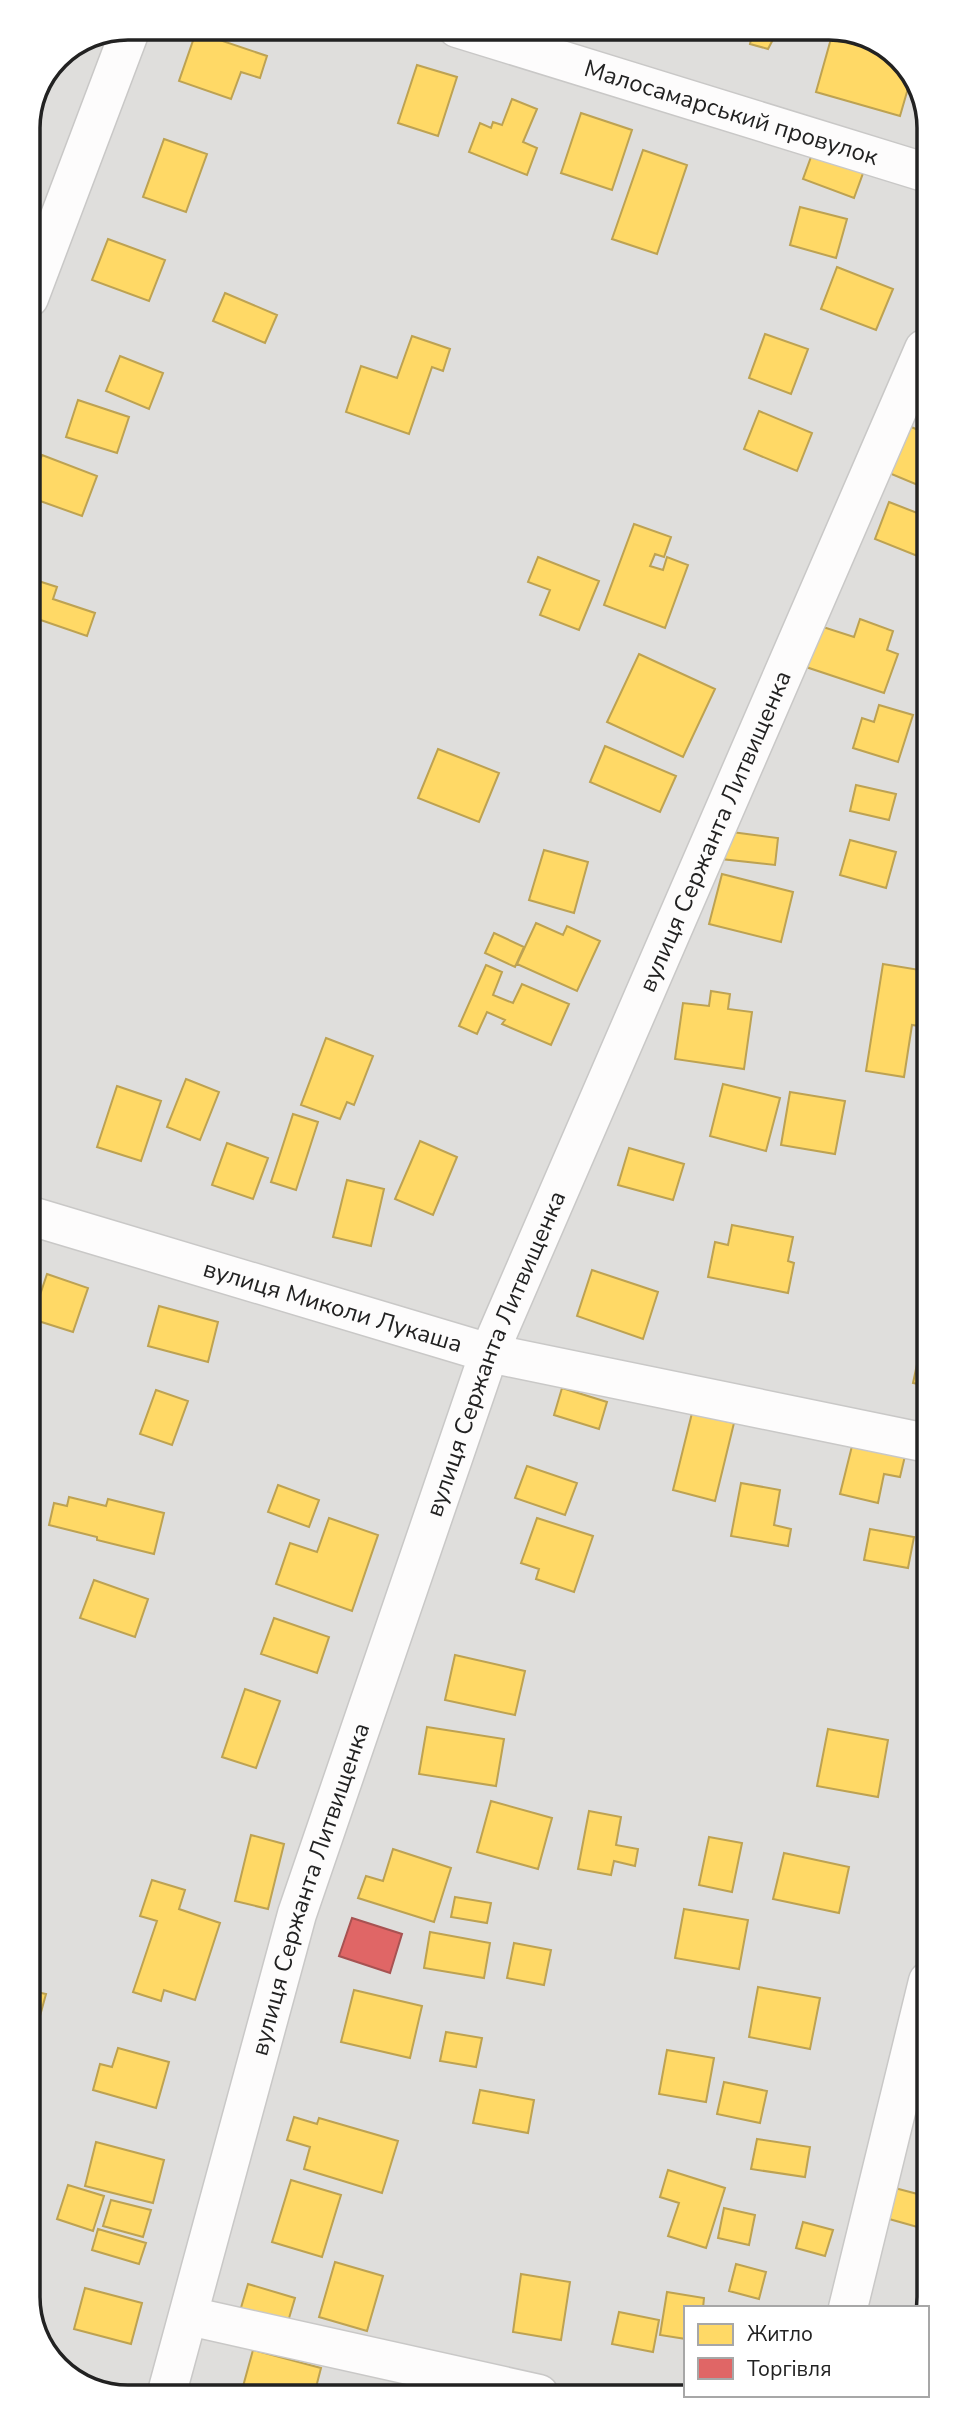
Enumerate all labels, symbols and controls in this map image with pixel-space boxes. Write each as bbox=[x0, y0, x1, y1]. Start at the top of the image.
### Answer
street label: Малосамарський провулок bbox=[580, 52, 883, 173]
street label: вулиця Сержанта Литвищенка bbox=[631, 666, 799, 997]
street label: вулиця Сержанта Литвищенка bbox=[418, 1186, 573, 1521]
street label: вулиця Миколи Лукаша bbox=[199, 1252, 466, 1360]
street label: вулиця Сержанта Литвищенка bbox=[243, 1719, 377, 2059]
legend bbox=[684, 2306, 929, 2397]
text: Житло bbox=[747, 2320, 813, 2348]
text: Торгівля bbox=[747, 2355, 831, 2383]

